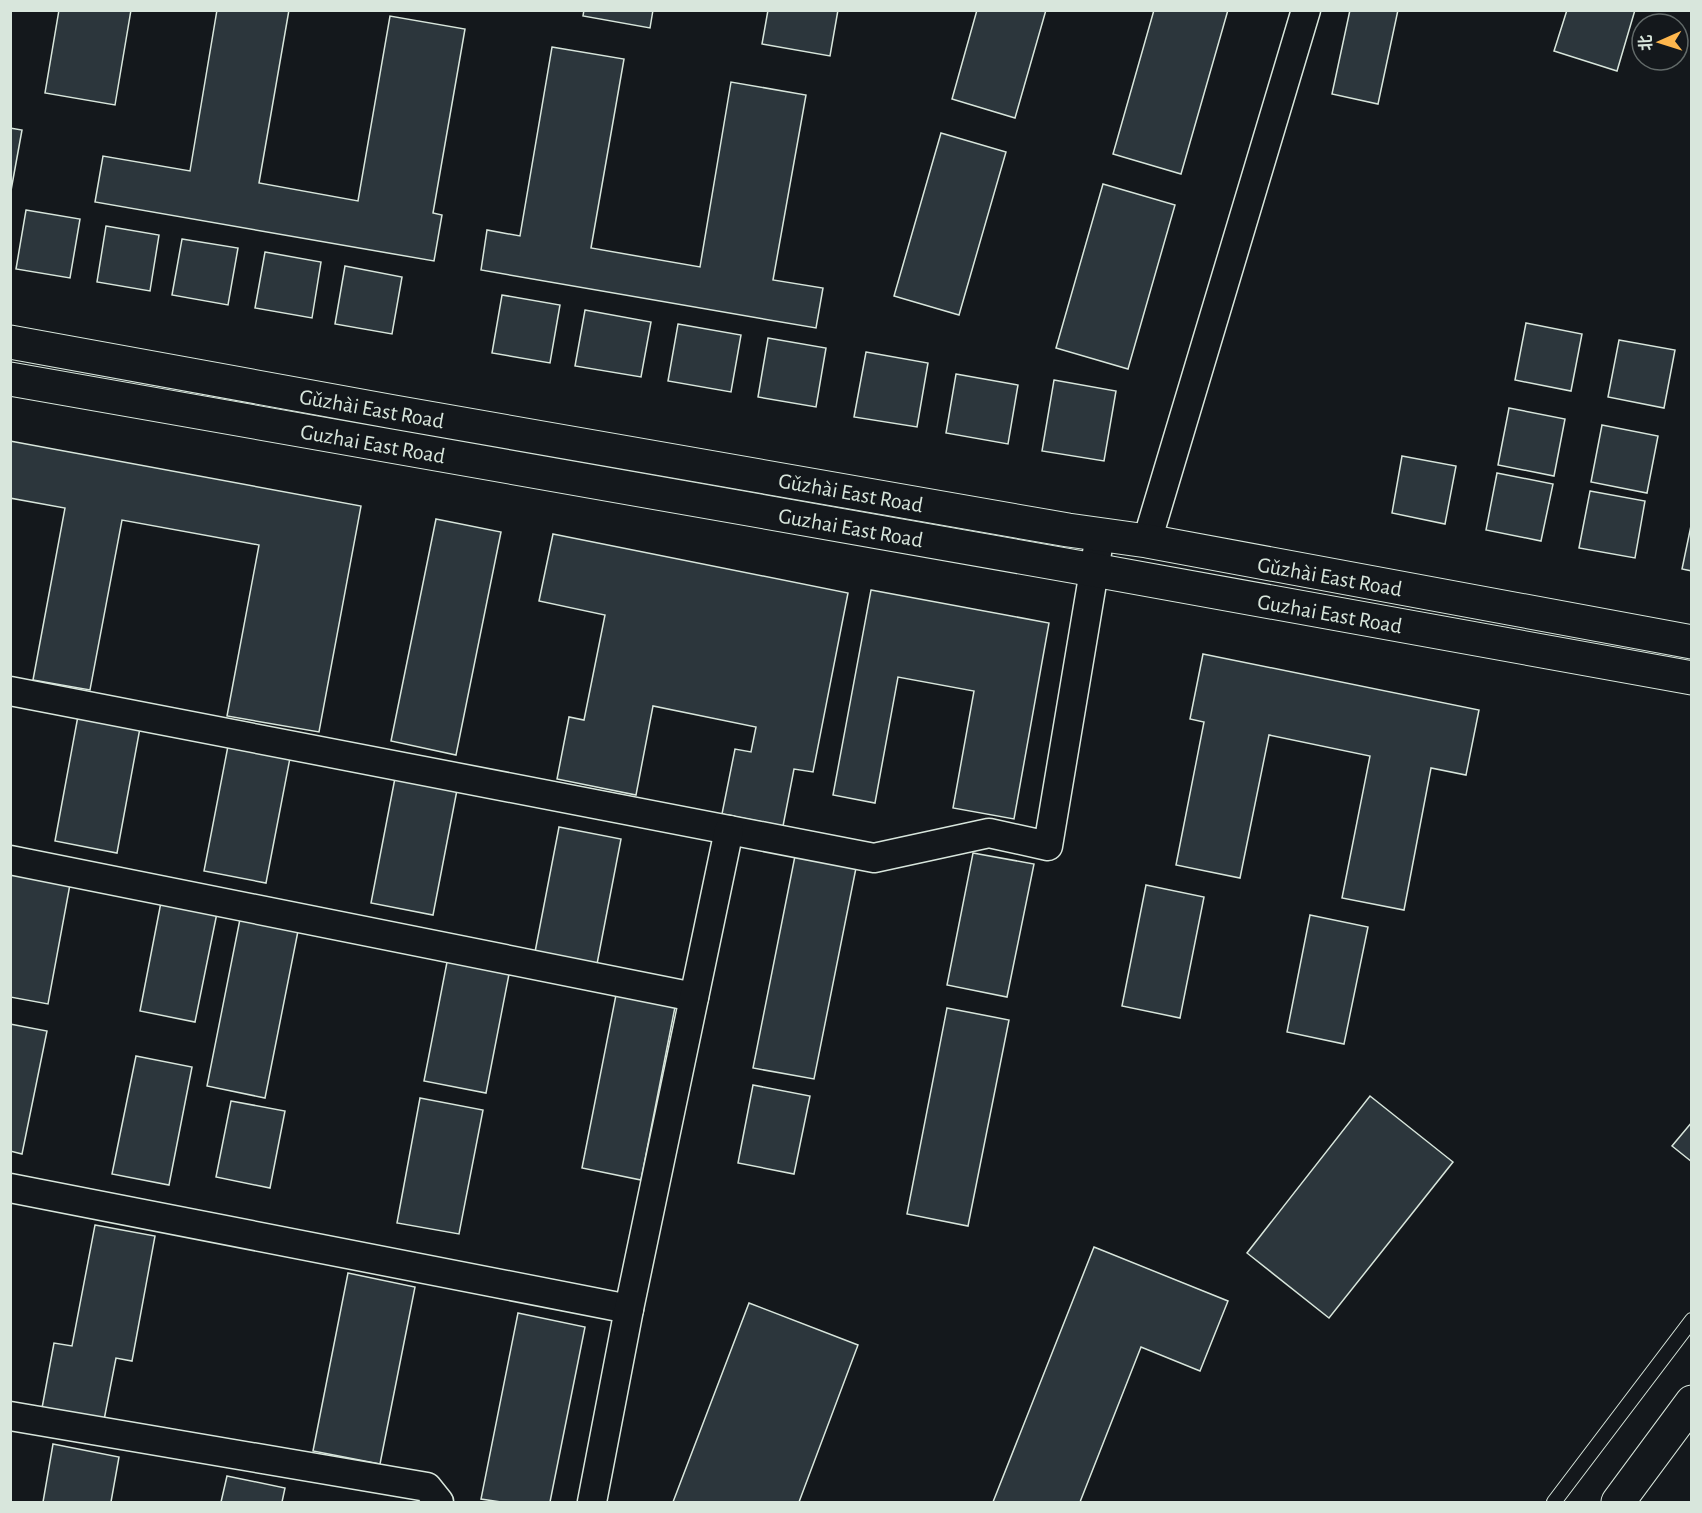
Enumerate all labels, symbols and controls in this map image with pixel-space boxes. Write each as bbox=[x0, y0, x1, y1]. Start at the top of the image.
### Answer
north arrow bbox=[1630, 12, 1690, 72]
text: 北 bbox=[1637, 34, 1654, 51]
street label: Gǔzhài East Road bbox=[298, 385, 446, 433]
street label: Guzhai East Road bbox=[299, 420, 447, 468]
street label: Gǔzhài East Road bbox=[777, 469, 925, 517]
street label: Guzhai East Road bbox=[777, 504, 925, 552]
street label: Gǔzhài East Road bbox=[1256, 553, 1404, 601]
street label: Guzhai East Road bbox=[1256, 590, 1404, 638]

